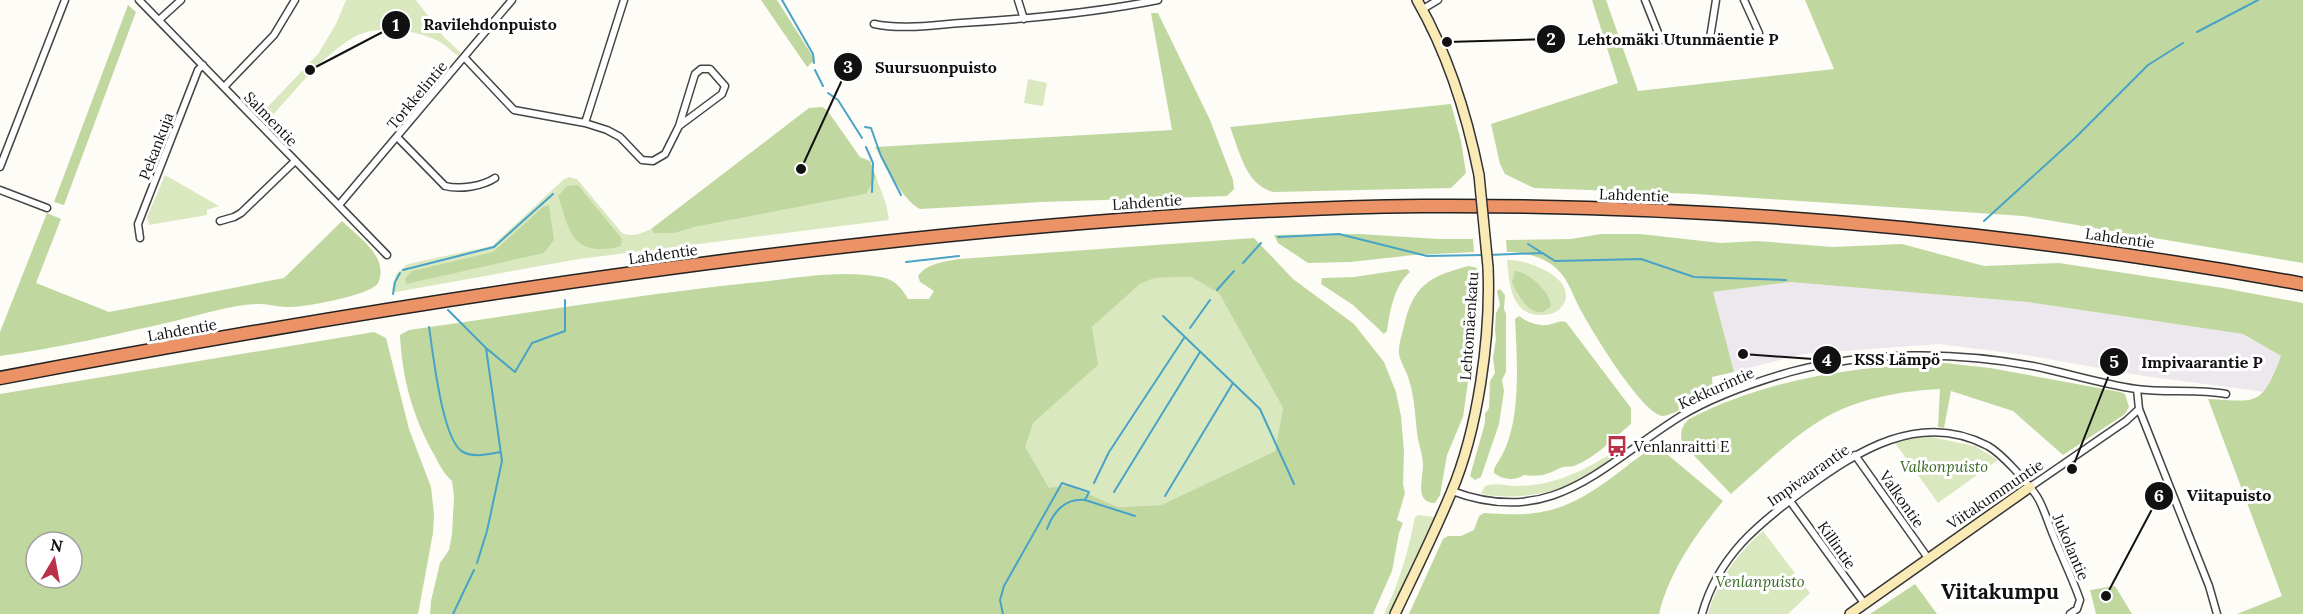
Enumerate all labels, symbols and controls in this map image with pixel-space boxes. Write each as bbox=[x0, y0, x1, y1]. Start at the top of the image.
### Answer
callout: Ravilehdonpuisto bbox=[381, 8, 569, 42]
text: 1 bbox=[392, 13, 400, 36]
text: Ravilehdonpuisto bbox=[423, 14, 557, 34]
callout: Lehtomäki Utunmäentie P bbox=[1536, 22, 1791, 56]
text: 2 bbox=[1546, 27, 1556, 50]
text: Lehtomäki Utunmäentie P bbox=[1577, 29, 1779, 49]
callout: Suursuonpuisto bbox=[833, 50, 1009, 84]
text: 3 bbox=[843, 55, 853, 78]
street label: Torkkelintie bbox=[383, 57, 451, 133]
text: Suursuonpuisto bbox=[875, 57, 997, 77]
street label: Salmentie bbox=[240, 88, 302, 150]
street label: Pekankuja bbox=[134, 109, 178, 182]
street label: Lahdentie bbox=[1599, 184, 1669, 206]
street label: Lahdentie bbox=[1111, 190, 1183, 214]
street label: Lahdentie bbox=[2084, 224, 2156, 252]
street label: Lahdentie bbox=[627, 240, 699, 268]
street label: Lehtomäenkatu bbox=[1456, 271, 1482, 381]
street label: Lahdentie bbox=[146, 315, 218, 345]
callout: KSS Lämpö bbox=[1812, 343, 1952, 377]
callout: Impivaarantie P bbox=[2099, 345, 2274, 379]
text: 4 bbox=[1822, 348, 1832, 371]
text: KSS Lämpö bbox=[1854, 349, 1940, 369]
text: 5 bbox=[2109, 350, 2119, 373]
text: Impivaarantie P bbox=[2141, 352, 2263, 372]
street label: Kekkurintie bbox=[1675, 363, 1757, 413]
bus stop icon: Venlanraitti E bbox=[1605, 434, 1629, 458]
place label: Venlanraitti E bbox=[1633, 437, 1729, 456]
street label: Impivaarantie bbox=[1763, 440, 1853, 510]
street label: Viitakummuntie bbox=[1943, 455, 2047, 534]
park label: Valkonpuisto bbox=[1900, 457, 1988, 476]
street label: Valkontie bbox=[1875, 466, 1928, 531]
callout: Viitapuisto bbox=[2144, 479, 2283, 513]
text: 6 bbox=[2154, 484, 2164, 507]
text: Viitapuisto bbox=[2187, 485, 2271, 505]
street label: Jukolantie bbox=[2048, 510, 2093, 583]
street label: Killintie bbox=[1814, 517, 1860, 573]
north arrow bbox=[24, 530, 84, 590]
text: N bbox=[49, 534, 64, 556]
park label: Venlanpuisto bbox=[1715, 572, 1805, 591]
district label: Viitakumpu bbox=[1941, 578, 2059, 605]

